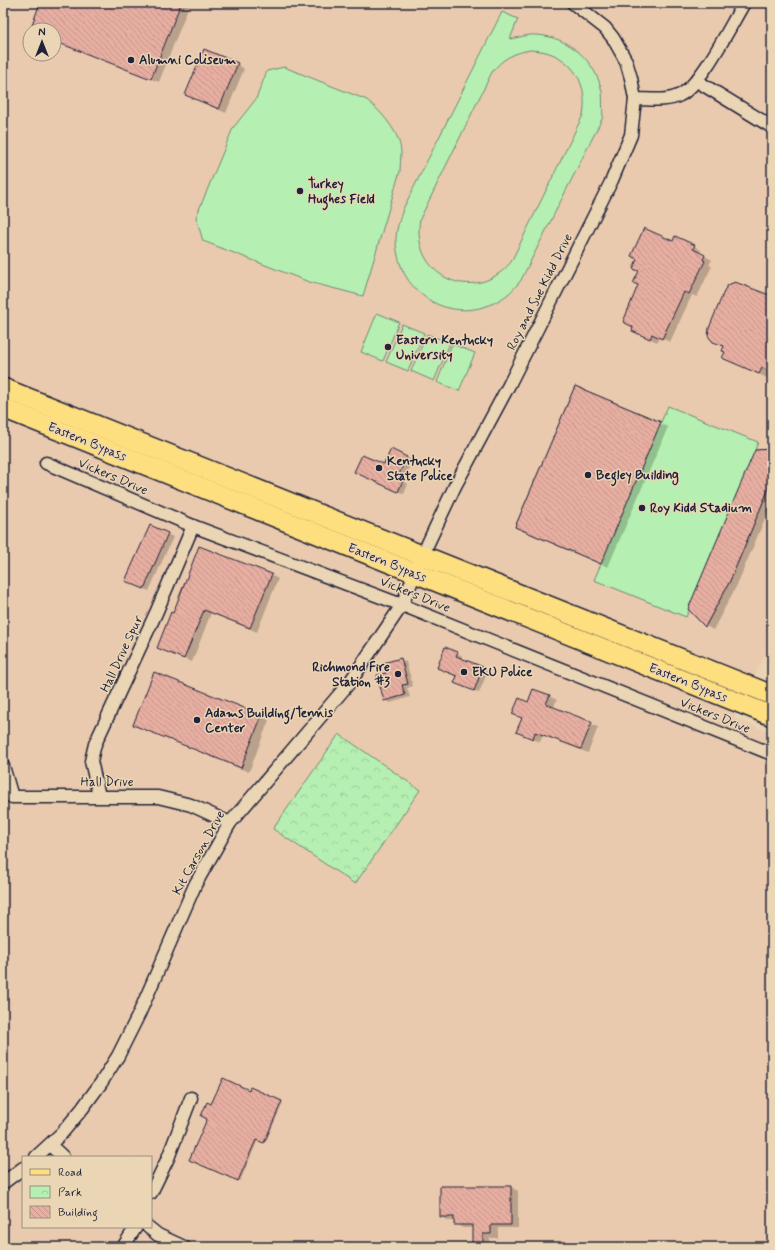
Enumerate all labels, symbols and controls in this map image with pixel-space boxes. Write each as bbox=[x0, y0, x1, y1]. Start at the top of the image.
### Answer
north arrow bbox=[22, 22, 62, 62]
text: N bbox=[38, 26, 46, 40]
place label: Alumni Coliseum bbox=[139, 52, 237, 69]
marker: Alumni Coliseum bbox=[126, 55, 136, 65]
place label: Turkey Hughes Field bbox=[308, 176, 375, 211]
marker: Turkey Hughes Field bbox=[295, 186, 305, 196]
street label: Roy and Sue Kidd Drive bbox=[503, 231, 577, 353]
place label: Eastern Kentucky University bbox=[396, 332, 493, 364]
marker: Eastern Kentucky University bbox=[383, 342, 393, 352]
street label: Eastern Bypass bbox=[45, 419, 129, 466]
place label: Kentucky State Police bbox=[387, 453, 453, 485]
street label: Vickers Drive bbox=[76, 455, 151, 499]
marker: Kentucky State Police bbox=[374, 463, 384, 473]
place label: Begley Building bbox=[596, 467, 679, 487]
marker: Begley Building bbox=[583, 470, 593, 480]
place label: Roy Kidd Stadium bbox=[650, 500, 752, 517]
marker: Roy Kidd Stadium bbox=[637, 503, 647, 513]
street label: Eastern Bypass bbox=[345, 540, 429, 587]
street label: Vickers Drive bbox=[377, 573, 453, 617]
street label: Hall Drive Spur bbox=[97, 612, 148, 695]
place label: Richmond Fire Station #3 bbox=[312, 659, 390, 691]
street label: Eastern Bypass bbox=[646, 660, 730, 707]
place label: EKU Police bbox=[472, 664, 533, 681]
marker: EKU Police bbox=[459, 667, 469, 677]
marker: Richmond Fire Station #3 bbox=[393, 669, 403, 679]
street label: Vickers Drive bbox=[677, 694, 753, 738]
place label: Adams Building/Tennis Center bbox=[205, 705, 333, 737]
marker: Adams Building/Tennis Center bbox=[192, 715, 202, 725]
street label: Hall Drive bbox=[80, 774, 134, 791]
street label: Kit Carson Drive bbox=[169, 808, 229, 898]
legend bbox=[22, 1156, 152, 1228]
text: Road bbox=[58, 1165, 82, 1181]
text: Park bbox=[58, 1185, 82, 1201]
text: Building bbox=[58, 1205, 98, 1222]

